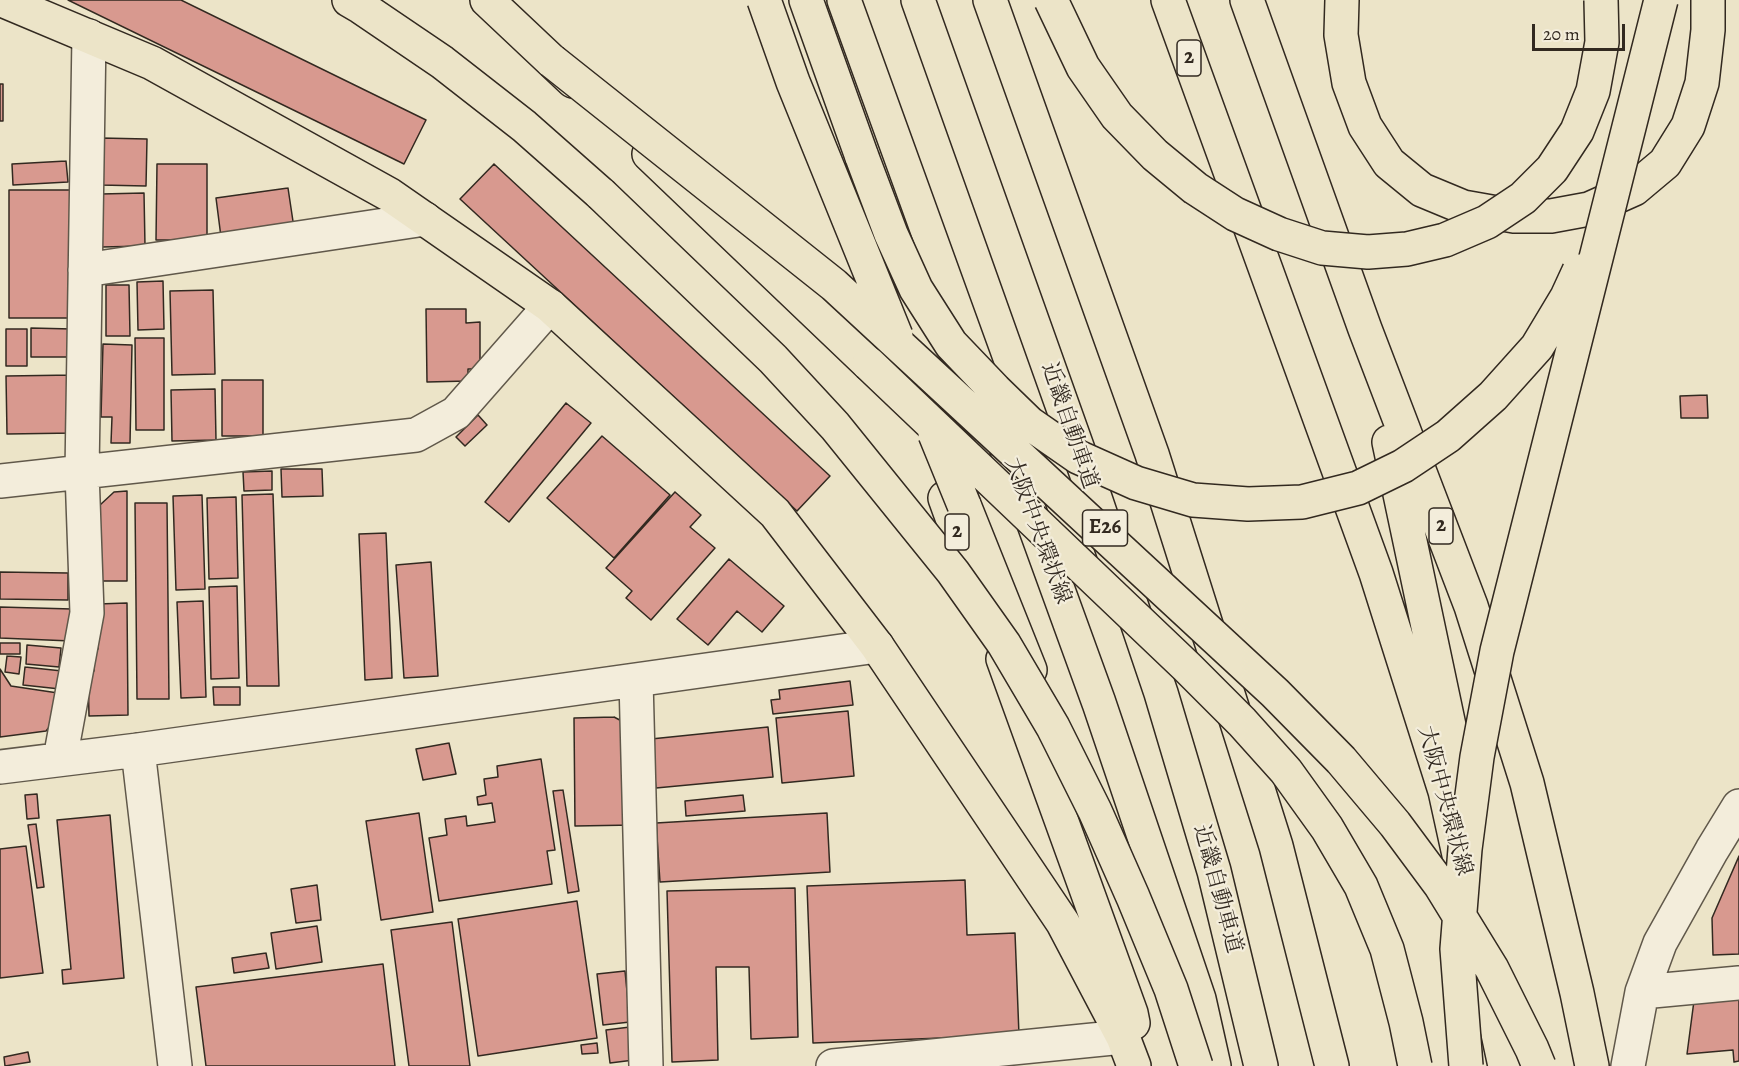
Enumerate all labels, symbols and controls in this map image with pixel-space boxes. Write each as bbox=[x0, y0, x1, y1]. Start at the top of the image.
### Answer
scale bar bbox=[1535, 12, 1628, 50]
text: 20 m bbox=[1543, 22, 1580, 46]
road number: 2 bbox=[1177, 40, 1201, 76]
street label: 近畿自動車道 bbox=[1035, 359, 1103, 493]
street label: 大阪中央環状線 bbox=[998, 454, 1076, 608]
road number: 2 bbox=[1429, 508, 1453, 544]
road number: E26 bbox=[1082, 510, 1128, 546]
road number: 2 bbox=[945, 514, 969, 550]
street label: 大阪中央環状線 bbox=[1411, 723, 1477, 879]
street label: 近畿自動車道 bbox=[1187, 822, 1247, 956]

